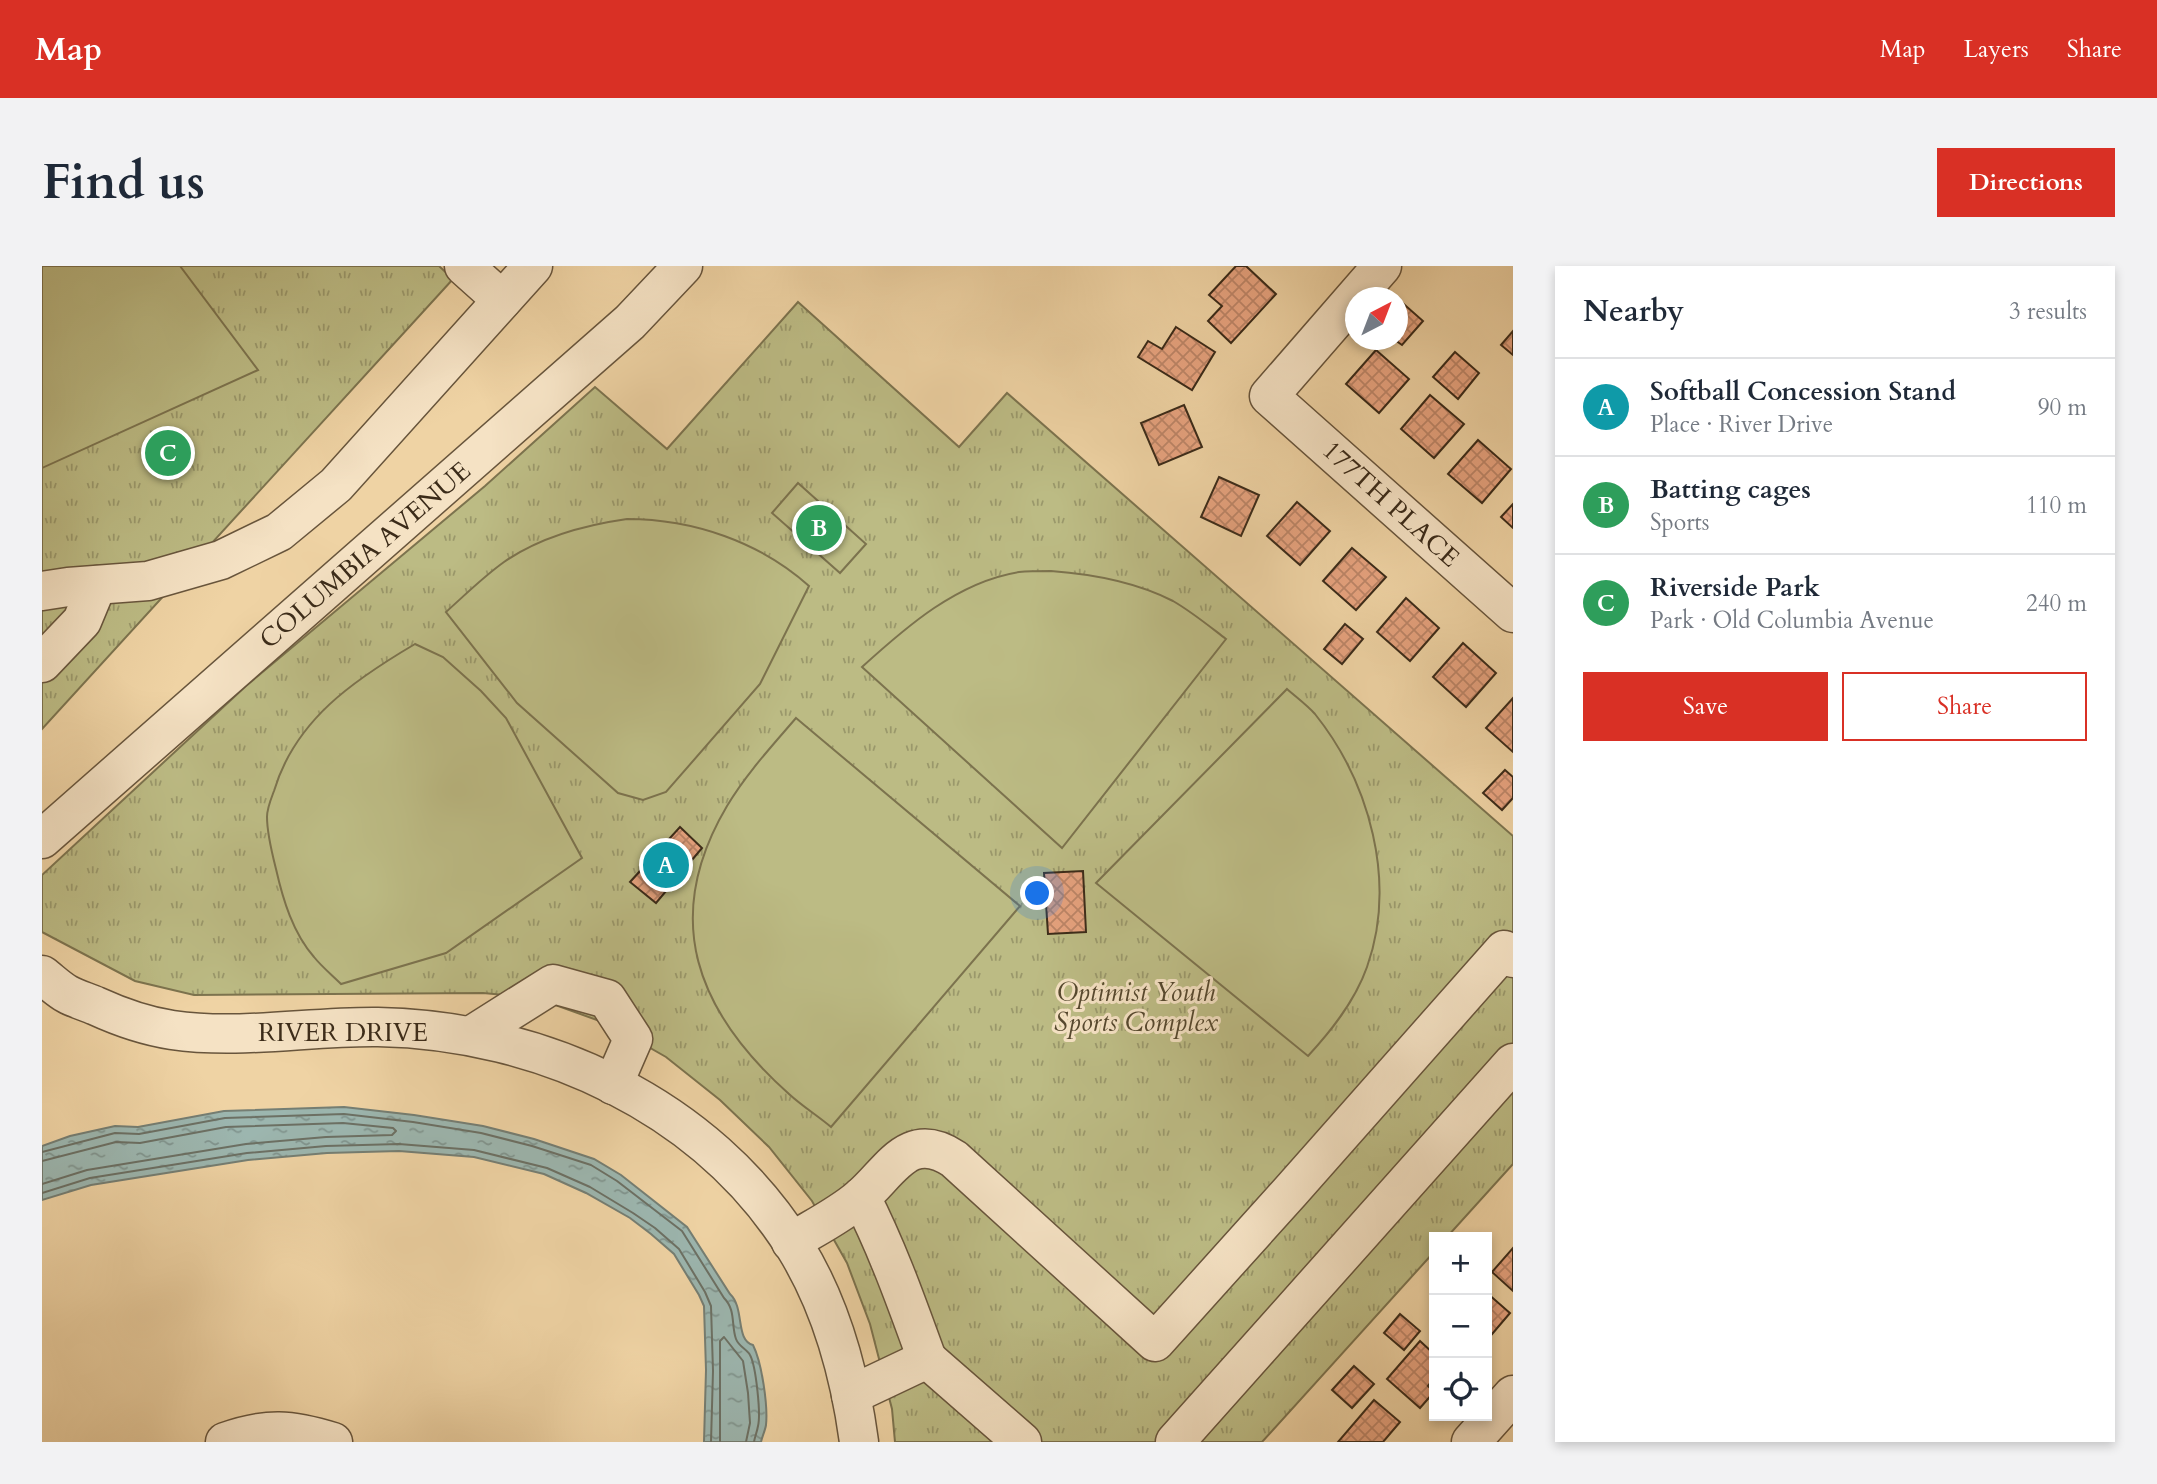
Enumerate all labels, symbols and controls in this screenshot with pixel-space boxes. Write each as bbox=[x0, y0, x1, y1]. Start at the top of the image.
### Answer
text: Map bbox=[35, 27, 102, 72]
text: Map bbox=[1880, 33, 1926, 66]
text: Layers bbox=[1964, 33, 2029, 66]
text: Share bbox=[2067, 33, 2122, 66]
button: Directions bbox=[1937, 148, 2115, 217]
text: Find us bbox=[42, 149, 205, 216]
north arrow bbox=[1345, 287, 1408, 350]
text: Nearby bbox=[1583, 291, 1684, 332]
text: 3 results bbox=[2009, 296, 2087, 327]
text: Softball Concession Stand bbox=[1650, 374, 1956, 409]
text: A bbox=[1597, 392, 1615, 423]
text: 90 m bbox=[2038, 392, 2087, 423]
text: Place · River Drive bbox=[1650, 409, 1833, 440]
pin: C bbox=[145, 427, 191, 479]
street label: 177TH PLACE bbox=[1315, 433, 1467, 575]
street label: COLUMBIA AVENUE bbox=[252, 454, 478, 656]
text: Batting cages bbox=[1650, 472, 1811, 507]
text: B bbox=[1598, 490, 1614, 521]
text: 110 m bbox=[2026, 490, 2087, 521]
pin: B bbox=[796, 502, 842, 554]
text: Sports bbox=[1650, 507, 1710, 538]
text: Riverside Park bbox=[1650, 570, 1820, 605]
text: C bbox=[1597, 588, 1615, 619]
text: 240 m bbox=[2026, 588, 2087, 619]
text: Park · Old Columbia Avenue bbox=[1650, 605, 1934, 636]
button: Save bbox=[1583, 672, 1828, 741]
button: Share bbox=[1842, 672, 2087, 741]
pin: A bbox=[643, 839, 689, 891]
your location bbox=[1020, 876, 1054, 910]
park label: Optimist Youth Sports Complex bbox=[1054, 975, 1218, 1040]
street label: RIVER DRIVE bbox=[258, 1015, 428, 1050]
map controls bbox=[1429, 1232, 1492, 1421]
button: + bbox=[1429, 1232, 1492, 1295]
button: − bbox=[1429, 1295, 1492, 1358]
button: locate bbox=[1429, 1358, 1492, 1421]

